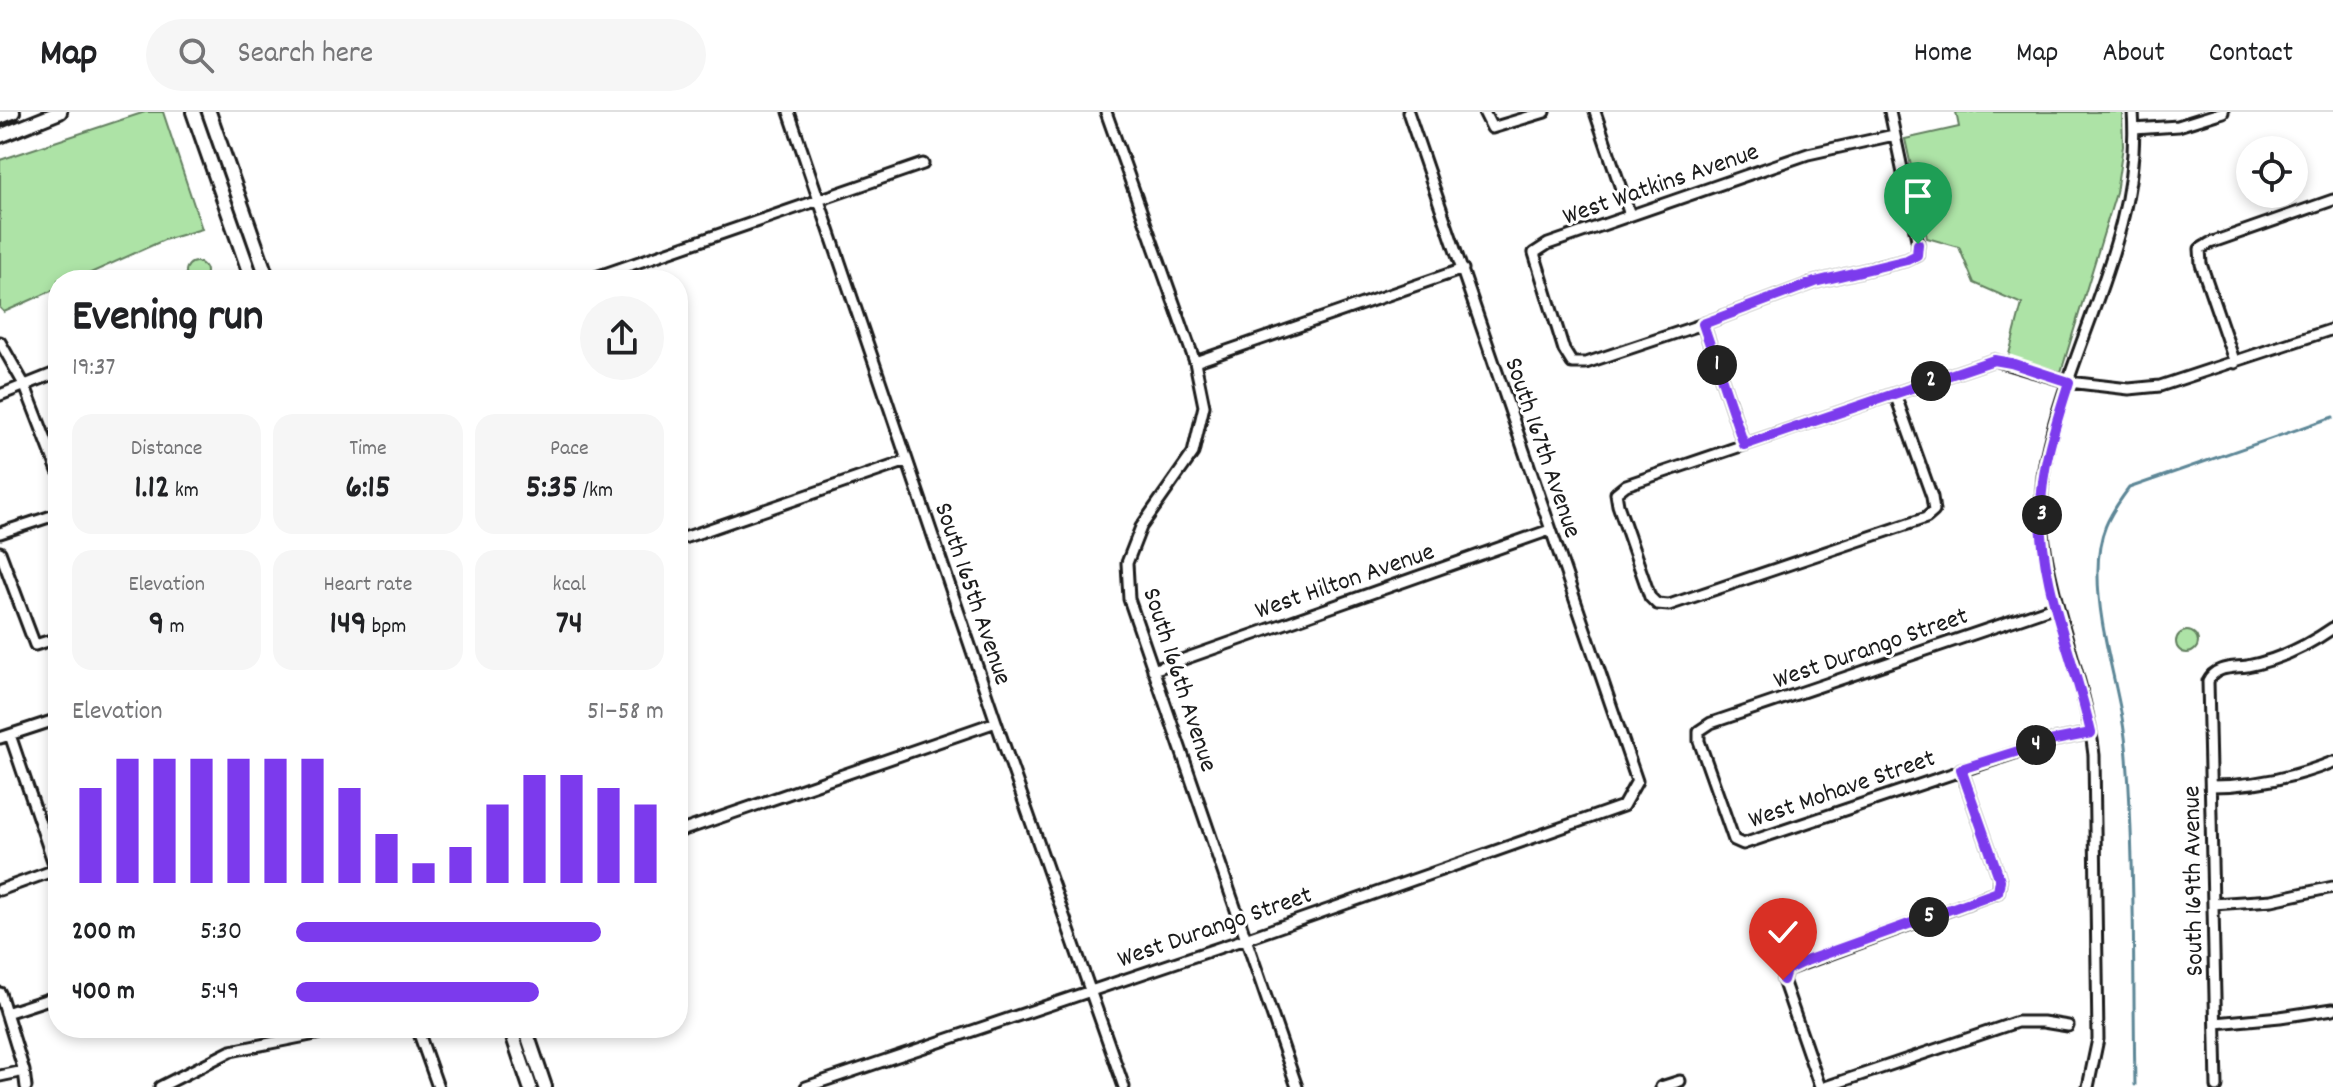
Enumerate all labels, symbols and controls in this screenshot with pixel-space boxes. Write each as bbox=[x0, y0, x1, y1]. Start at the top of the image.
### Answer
search box bbox=[146, 19, 706, 91]
text: Map bbox=[40, 28, 98, 83]
icon: search bbox=[174, 33, 218, 77]
text: Search here bbox=[238, 34, 373, 77]
text: Home bbox=[1914, 35, 1972, 75]
text: Map bbox=[2016, 35, 2058, 75]
text: About bbox=[2102, 35, 2165, 75]
text: Contact bbox=[2209, 35, 2293, 75]
street label: West Watkins Avenue bbox=[1558, 134, 1764, 236]
map controls bbox=[2236, 136, 2308, 208]
button: locate bbox=[2236, 136, 2308, 208]
pin bbox=[1884, 162, 1952, 244]
icon: arrive bbox=[1896, 174, 1940, 218]
text: Evening run bbox=[72, 288, 263, 351]
button: share bbox=[580, 296, 664, 380]
pin: 1 bbox=[1697, 345, 1737, 385]
text: 1 bbox=[1715, 349, 1719, 380]
text: 19:37 bbox=[72, 350, 115, 387]
street label: South 167th Avenue bbox=[1493, 353, 1590, 543]
pin: 2 bbox=[1911, 361, 1951, 401]
text: 2 bbox=[1926, 365, 1936, 396]
text: Distance bbox=[131, 434, 203, 465]
text: Time bbox=[349, 434, 387, 465]
text: Pace bbox=[550, 434, 589, 465]
text: 1.12 bbox=[134, 465, 170, 514]
text: 6:15 bbox=[345, 465, 391, 514]
text: 5:35 bbox=[525, 465, 578, 514]
text: km bbox=[170, 476, 199, 507]
text: /km bbox=[578, 476, 613, 507]
pin: 3 bbox=[2022, 495, 2062, 535]
street label: South 165th Avenue bbox=[923, 498, 1020, 690]
text: 3 bbox=[2037, 499, 2047, 530]
street label: West Hilton Avenue bbox=[1251, 534, 1440, 630]
text: Elevation bbox=[128, 570, 205, 601]
text: Heart rate bbox=[324, 570, 412, 601]
text: kcal bbox=[553, 570, 586, 601]
street label: South 166th Avenue bbox=[1131, 583, 1226, 777]
street label: West Durango Street bbox=[1769, 599, 1974, 700]
text: 9 bbox=[149, 601, 164, 650]
text: 149 bbox=[330, 601, 367, 650]
text: 74 bbox=[556, 601, 583, 650]
text: m bbox=[164, 612, 185, 643]
text: bpm bbox=[367, 612, 406, 643]
text: Elevation bbox=[72, 694, 162, 731]
text: 51–58 m bbox=[587, 694, 664, 731]
pin: 4 bbox=[2016, 725, 2056, 765]
text: 4 bbox=[2031, 729, 2041, 760]
street label: West Mohave Street bbox=[1744, 741, 1941, 840]
street label: South 169th Avenue bbox=[2174, 785, 2215, 977]
street label: West Durango Street bbox=[1113, 878, 1318, 979]
pin: 5 bbox=[1909, 897, 1949, 937]
pin bbox=[1749, 898, 1817, 980]
text: 5 bbox=[1924, 901, 1934, 932]
icon: check bbox=[1761, 910, 1805, 954]
text: 200 m bbox=[72, 914, 136, 951]
text: 5:30 bbox=[200, 914, 242, 951]
text: 400 m bbox=[72, 974, 135, 1011]
text: 5:49 bbox=[200, 974, 239, 1011]

